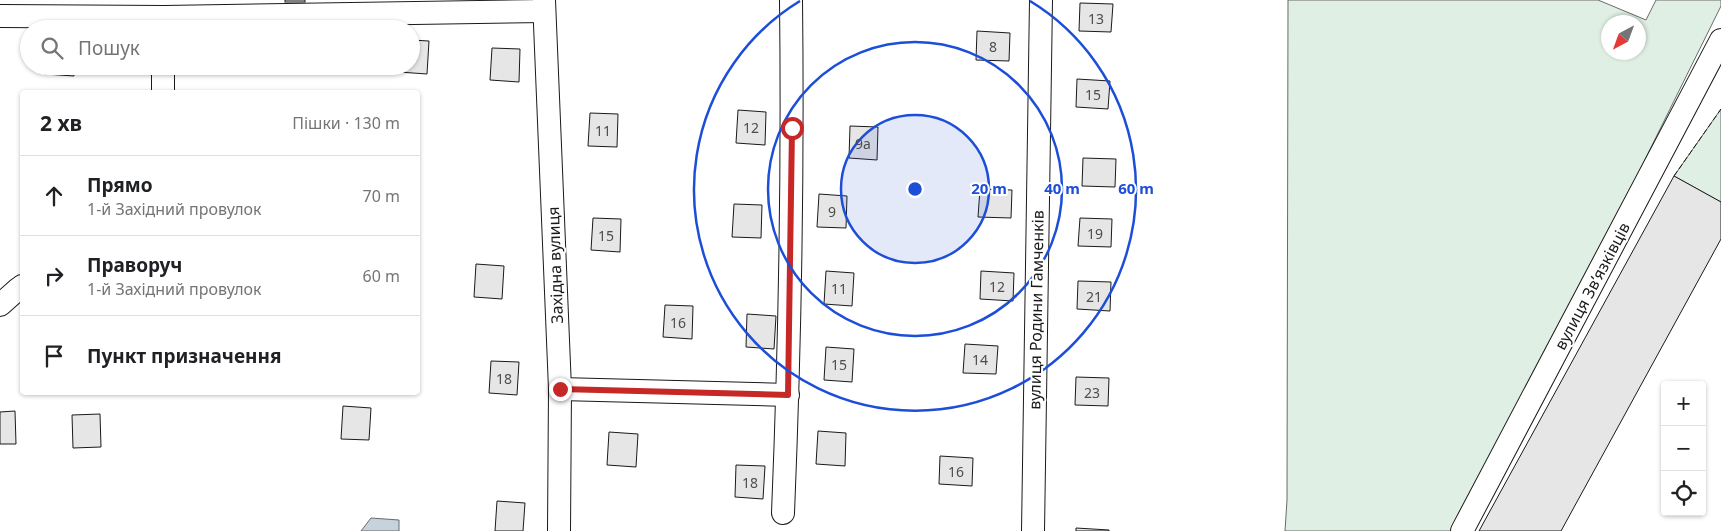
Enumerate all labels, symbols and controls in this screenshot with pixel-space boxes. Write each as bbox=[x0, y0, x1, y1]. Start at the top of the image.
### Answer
house number: 13 bbox=[1088, 9, 1104, 28]
north arrow bbox=[1601, 15, 1646, 60]
search box bbox=[20, 20, 420, 75]
icon: search bbox=[38, 34, 66, 62]
text: Пошук bbox=[78, 35, 140, 61]
house number: 8 bbox=[989, 37, 997, 56]
house number: 15 bbox=[1085, 85, 1101, 104]
text: 2 хв bbox=[40, 109, 82, 137]
text: Пішки · 130 m bbox=[292, 112, 400, 134]
route start bbox=[781, 117, 804, 140]
house number: 12 bbox=[743, 118, 759, 137]
house number: 11 bbox=[595, 121, 611, 140]
house number: 9а bbox=[855, 134, 871, 153]
text: Прямо bbox=[87, 172, 153, 198]
text: 20 m bbox=[971, 178, 1007, 198]
text: 40 m bbox=[1044, 178, 1080, 198]
text: 60 m bbox=[1118, 178, 1154, 198]
centre of rings bbox=[906, 180, 924, 198]
icon: ahead bbox=[40, 182, 68, 210]
text: 70 m bbox=[363, 185, 400, 207]
text: 1-й Західний провулок bbox=[87, 198, 262, 220]
house number: 9 bbox=[828, 202, 836, 221]
street label: Західна вулиця bbox=[542, 206, 568, 324]
street label: вулиця Родини Гамченків bbox=[1023, 210, 1049, 410]
street label: вулиця Звʼязківців bbox=[1549, 218, 1635, 354]
house number: 19 bbox=[1087, 224, 1103, 243]
house number: 15 bbox=[598, 226, 614, 245]
text: Праворуч bbox=[87, 252, 182, 278]
icon: right bbox=[40, 262, 68, 290]
text: 60 m bbox=[363, 265, 400, 287]
house number: 12 bbox=[989, 277, 1005, 296]
text: 1-й Західний провулок bbox=[87, 278, 262, 300]
house number: 11 bbox=[831, 279, 847, 298]
house number: 21 bbox=[1086, 287, 1102, 306]
house number: 16 bbox=[670, 313, 686, 332]
icon: arrive bbox=[40, 342, 68, 370]
text: Пункт призначення bbox=[87, 343, 281, 369]
house number: 14 bbox=[972, 350, 988, 369]
house number: 15 bbox=[831, 355, 847, 374]
house number: 18 bbox=[496, 369, 512, 388]
route end bbox=[549, 378, 572, 401]
map controls bbox=[1661, 381, 1706, 516]
button: + bbox=[1661, 381, 1706, 426]
house number: 23 bbox=[1084, 383, 1100, 402]
button: − bbox=[1661, 426, 1706, 471]
house number: 16 bbox=[948, 462, 964, 481]
button: locate bbox=[1661, 471, 1706, 516]
house number: 18 bbox=[742, 473, 758, 492]

